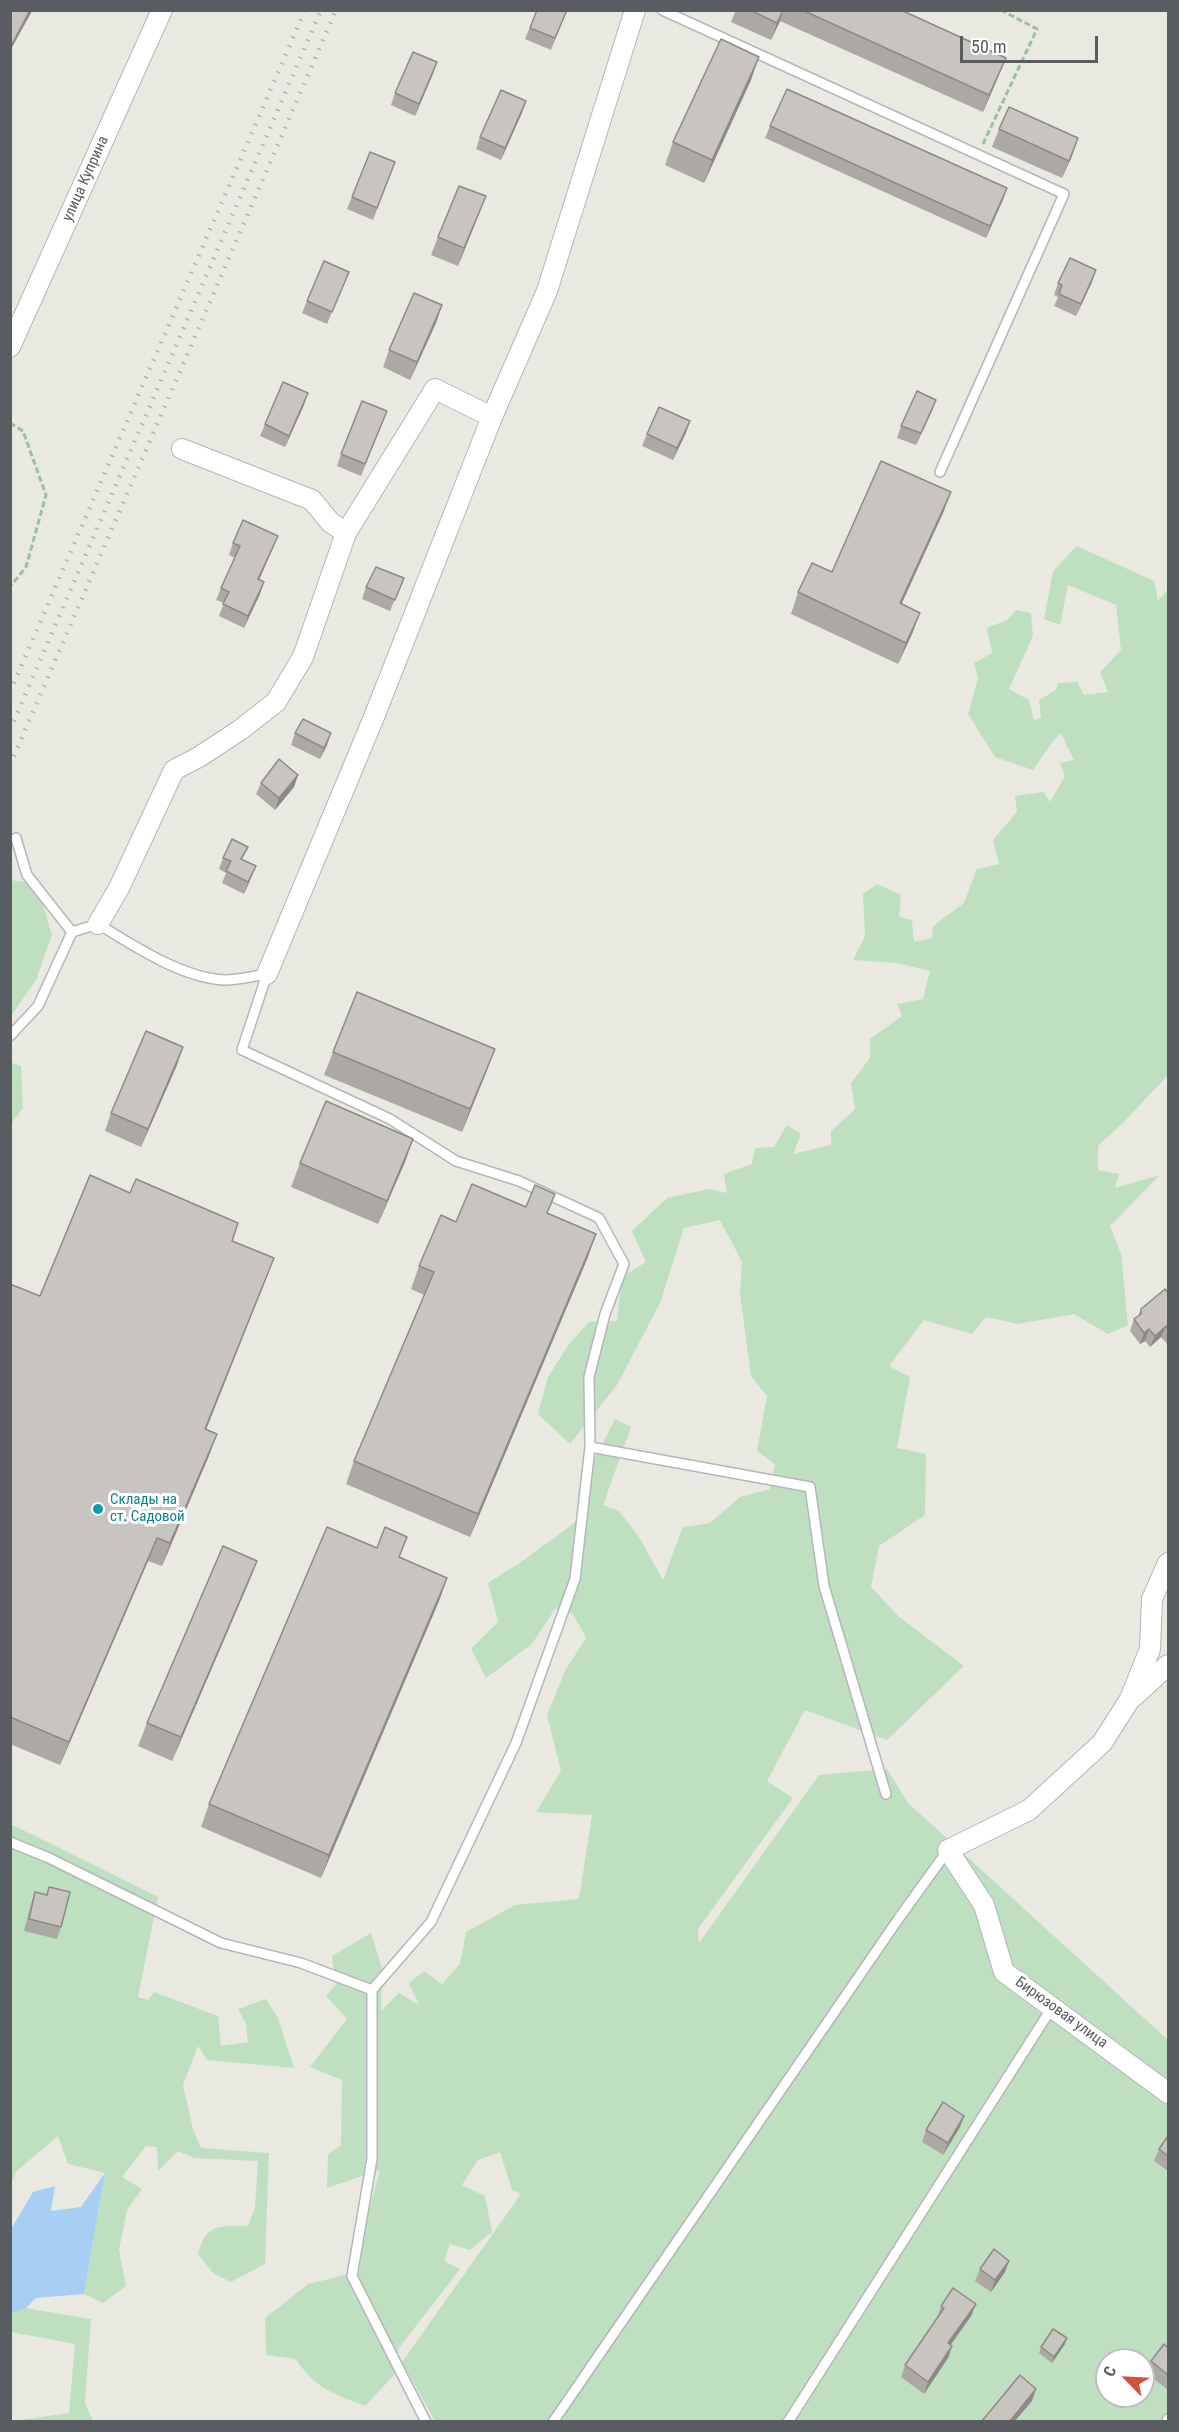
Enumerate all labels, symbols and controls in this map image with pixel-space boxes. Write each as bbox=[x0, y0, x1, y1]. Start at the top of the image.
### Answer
scale bar bbox=[963, 24, 1101, 62]
text: 50 m bbox=[971, 36, 1006, 57]
street label: улица Куприна bbox=[59, 134, 113, 224]
place label: Склады на ст. Садовой bbox=[110, 1491, 185, 1526]
marker: Склады на ст. Садовой bbox=[91, 1502, 105, 1516]
street label: Бирюзовая улица bbox=[1011, 1973, 1111, 2053]
north arrow bbox=[1095, 2348, 1155, 2408]
text: С bbox=[1099, 2363, 1120, 2379]

